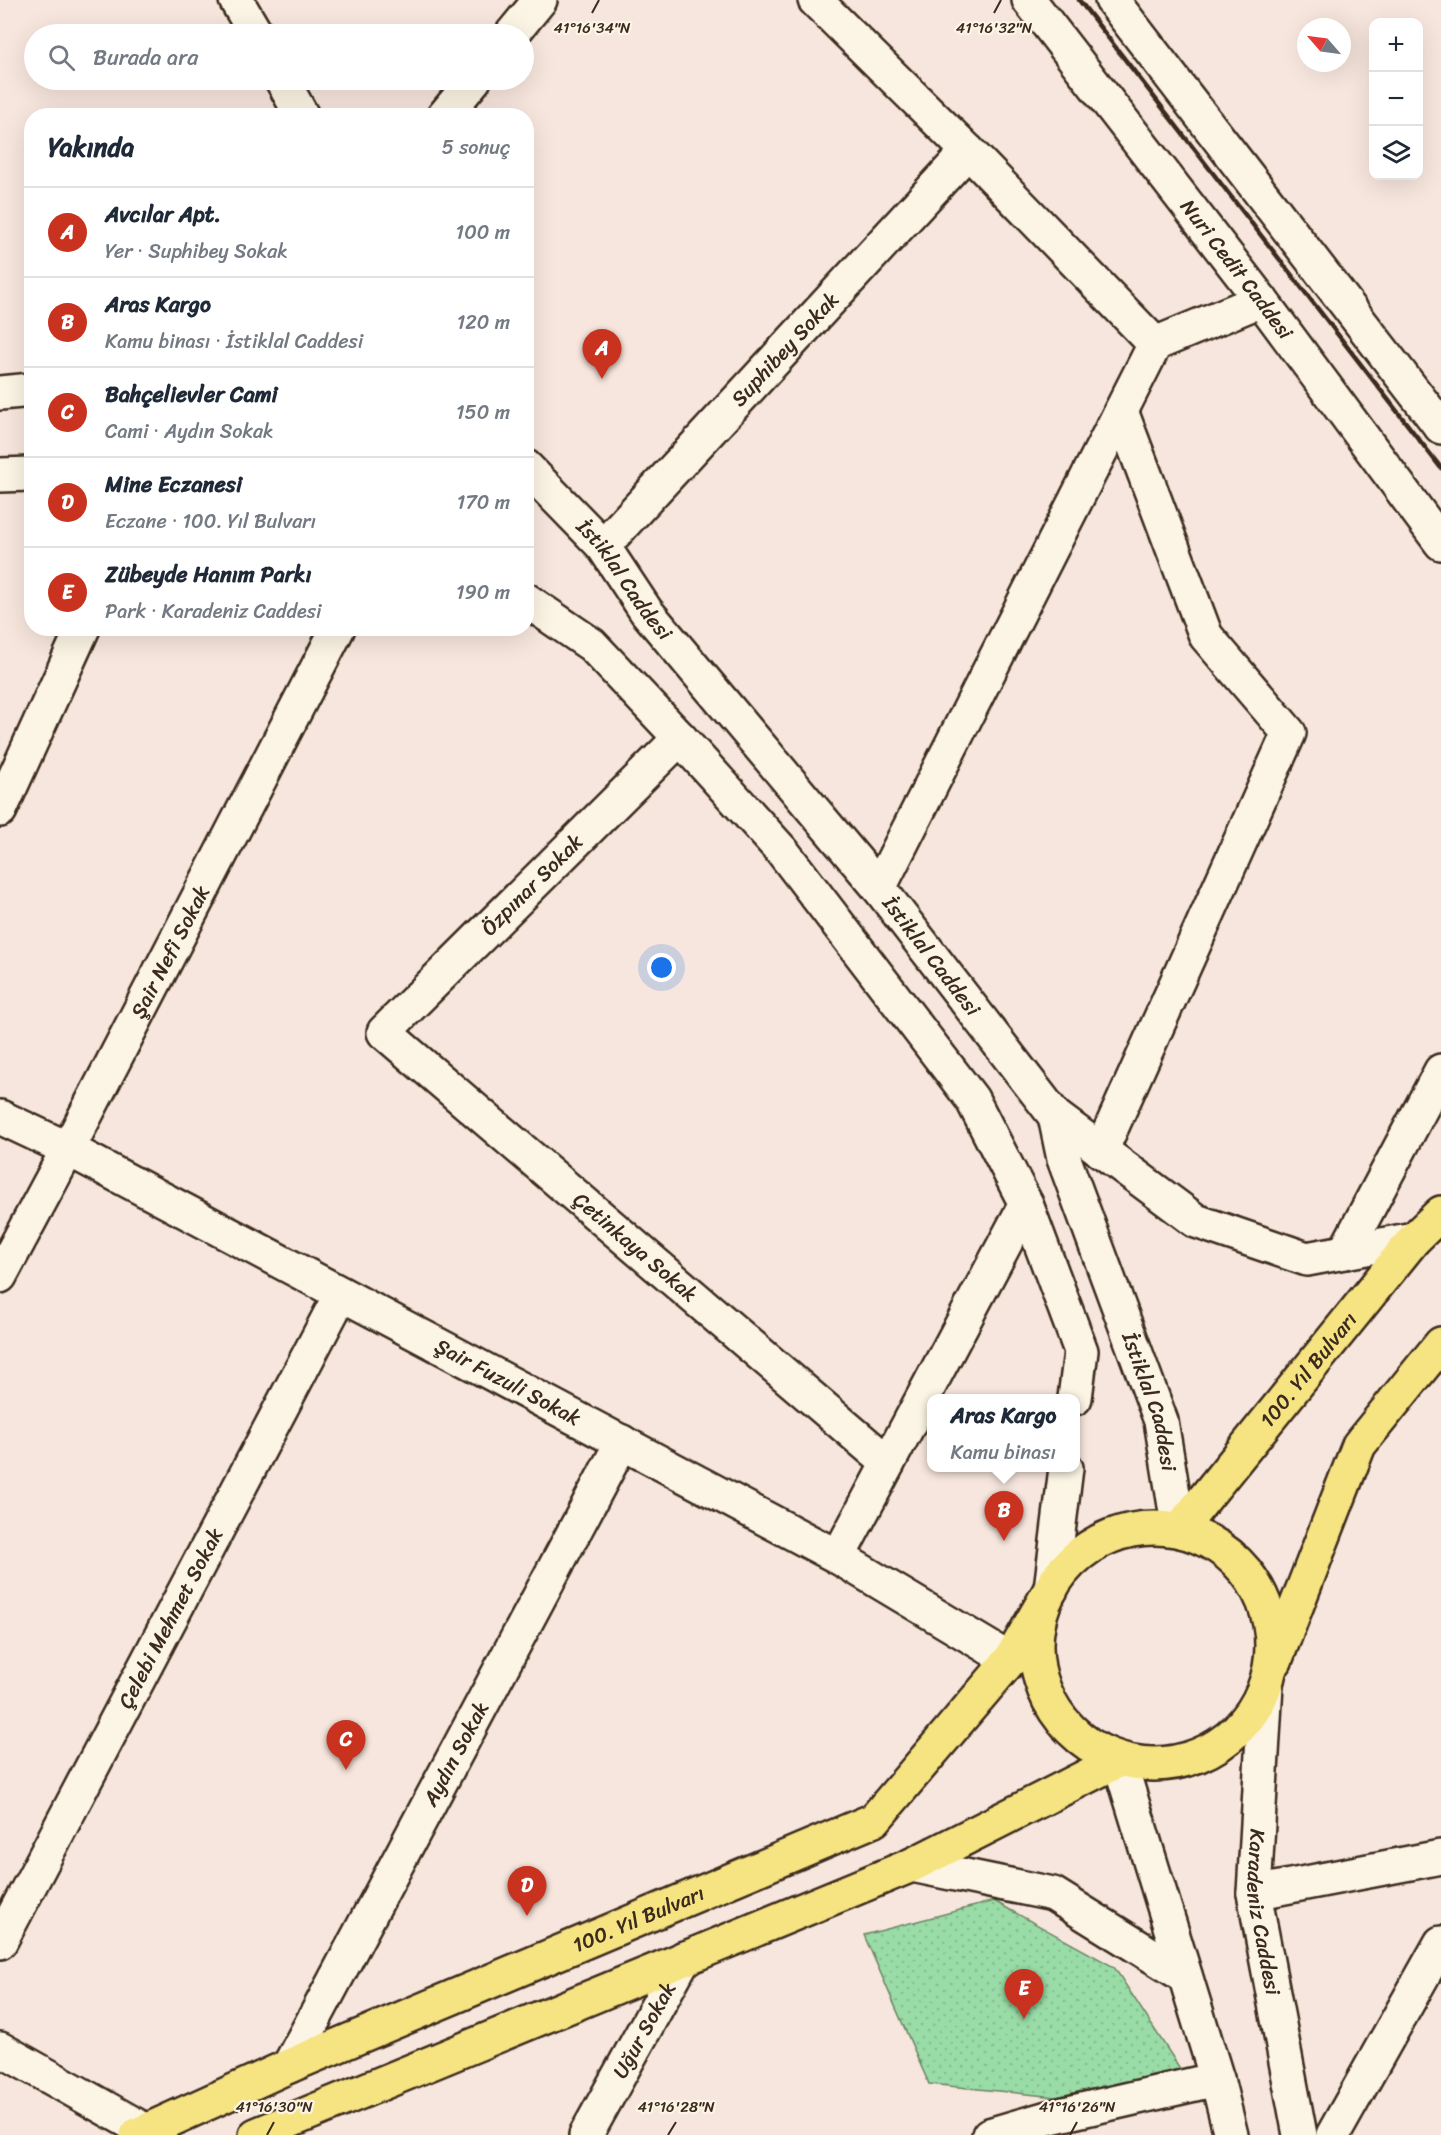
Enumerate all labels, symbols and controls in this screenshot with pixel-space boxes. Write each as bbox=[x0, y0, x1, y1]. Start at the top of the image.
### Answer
text: 41°16'34"N bbox=[554, 15, 631, 41]
text: 41°16'32"N bbox=[956, 15, 1033, 41]
north arrow bbox=[1297, 18, 1351, 72]
map controls bbox=[1369, 18, 1423, 180]
button: + bbox=[1369, 18, 1423, 72]
search box bbox=[24, 24, 534, 90]
text: Burada ara bbox=[93, 38, 198, 77]
icon: search bbox=[45, 41, 78, 74]
button: − bbox=[1369, 72, 1423, 126]
text: Yakında bbox=[48, 124, 134, 170]
button: layers bbox=[1369, 126, 1423, 180]
text: 5 sonuç bbox=[442, 130, 510, 165]
street label: Nuri Cedit Caddesi bbox=[1170, 190, 1304, 349]
text: Avcılar Apt. bbox=[105, 195, 221, 234]
text: A bbox=[61, 215, 74, 250]
text: 100 m bbox=[456, 215, 510, 250]
text: Yer · Suphibey Sokak bbox=[105, 234, 288, 269]
street label: Suphibey Sokak bbox=[721, 282, 849, 416]
text: Aras Kargo bbox=[105, 285, 211, 324]
text: B bbox=[61, 305, 74, 340]
text: 120 m bbox=[457, 305, 510, 340]
text: Kamu binası · İstiklal Caddesi bbox=[105, 324, 363, 359]
pin: A bbox=[582, 330, 622, 379]
text: Bahçelievler Cami bbox=[105, 375, 278, 414]
text: C bbox=[61, 395, 74, 430]
text: 150 m bbox=[456, 395, 510, 430]
text: Cami · Aydın Sokak bbox=[105, 414, 274, 449]
text: Mine Eczanesi bbox=[105, 465, 242, 504]
text: D bbox=[62, 485, 73, 520]
text: 170 m bbox=[457, 485, 510, 520]
text: Eczane · 100. Yıl Bulvarı bbox=[105, 504, 316, 539]
street label: İstiklal Caddesi bbox=[566, 509, 683, 650]
text: Zübeyde Hanım Parkı bbox=[105, 555, 312, 594]
text: E bbox=[62, 575, 73, 610]
text: 190 m bbox=[456, 575, 510, 610]
text: Park · Karadeniz Caddesi bbox=[105, 594, 321, 629]
street label: Özpınar Sokak bbox=[472, 824, 593, 945]
street label: Şair Nefi Sokak bbox=[120, 878, 221, 1026]
street label: İstiklal Caddesi bbox=[872, 886, 991, 1026]
your location bbox=[647, 953, 676, 982]
street label: Çetinkaya Sokak bbox=[564, 1182, 707, 1312]
street label: 100. Yıl Bulvarı bbox=[1250, 1303, 1367, 1436]
street label: İstiklal Caddesi bbox=[1110, 1326, 1188, 1475]
street label: Şair Fuzuli Sokak bbox=[428, 1328, 588, 1437]
popup bbox=[927, 1394, 1080, 1472]
text: Aras Kargo bbox=[951, 1396, 1056, 1435]
text: Kamu binası bbox=[951, 1435, 1056, 1470]
pin: B bbox=[984, 1492, 1024, 1541]
street label: Çelebi Mehmet Sokak bbox=[107, 1520, 234, 1716]
street label: Aydın Sokak bbox=[411, 1694, 500, 1814]
pin: C bbox=[326, 1720, 366, 1770]
street label: Karadeniz Caddesi bbox=[1235, 1828, 1292, 1999]
pin: D bbox=[508, 1866, 546, 1916]
street label: 100. Yıl Bulvarı bbox=[566, 1874, 711, 1964]
pin: E bbox=[1004, 1970, 1044, 2019]
street label: Uğur Sokak bbox=[602, 1974, 687, 2086]
text: 41°16'30"N bbox=[235, 2094, 313, 2120]
text: 41°16'28"N bbox=[637, 2094, 715, 2120]
text: 41°16'26"N bbox=[1039, 2094, 1116, 2120]

